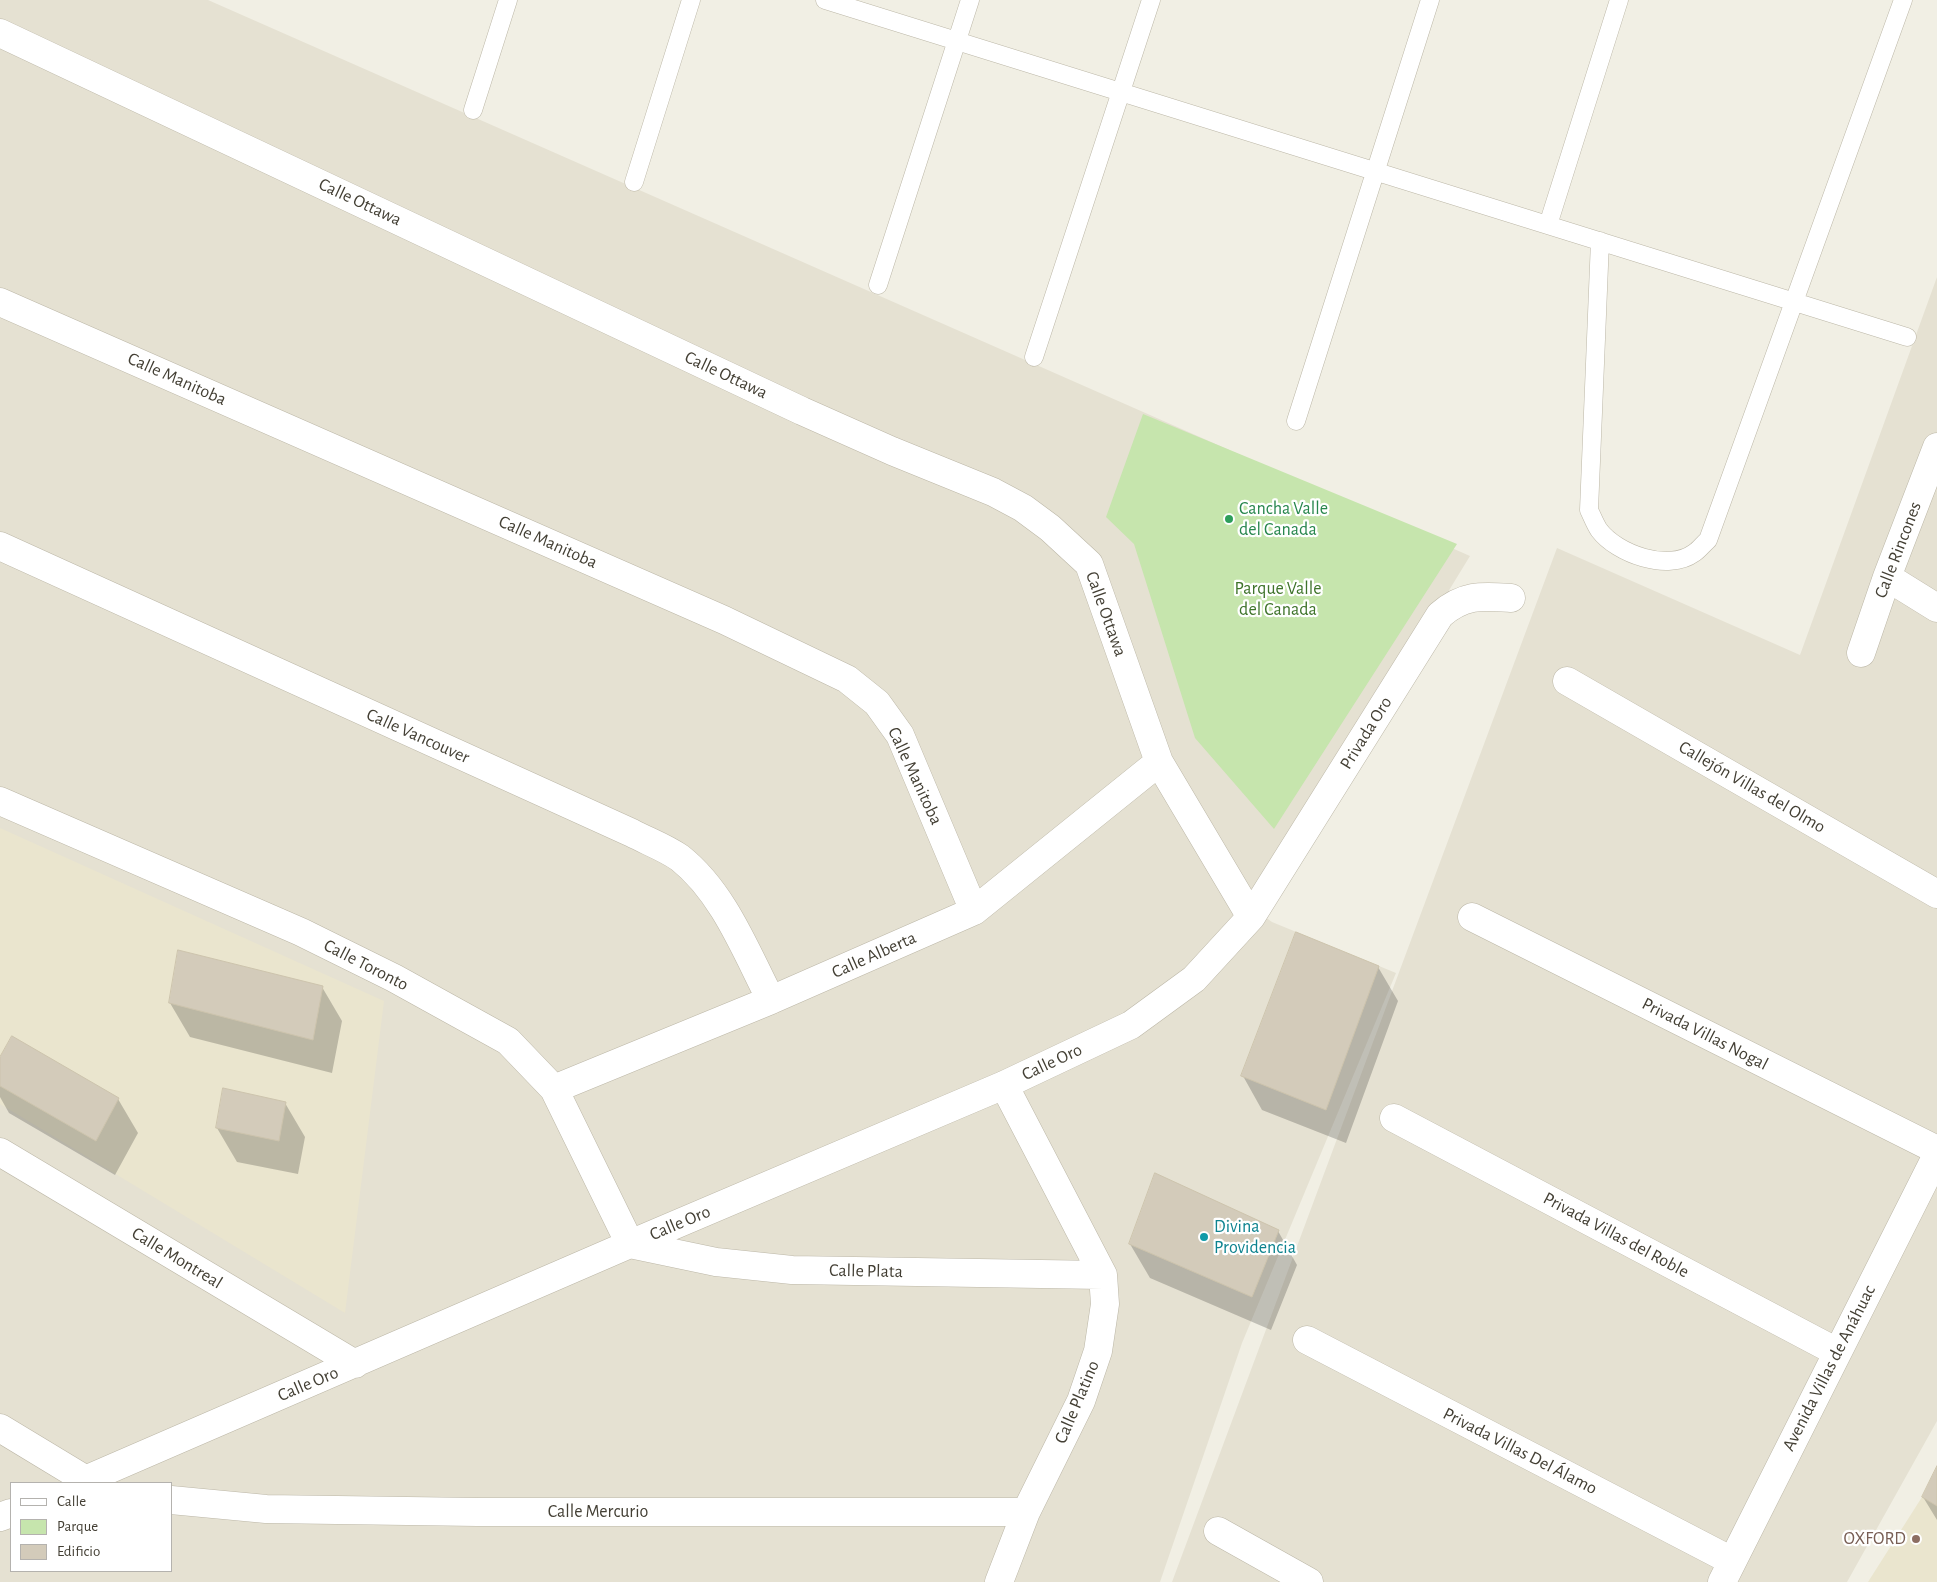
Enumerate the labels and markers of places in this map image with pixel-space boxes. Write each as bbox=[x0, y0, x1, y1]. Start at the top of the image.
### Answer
place label: Cancha Valle del Canada bbox=[1239, 498, 1328, 540]
marker: Cancha Valle del Canada bbox=[1223, 513, 1235, 525]
place label: Divina Providencia bbox=[1214, 1216, 1296, 1258]
marker: Divina Providencia bbox=[1198, 1231, 1210, 1243]
place label: OXFORD bbox=[1843, 1528, 1906, 1550]
marker: OXFORD bbox=[1910, 1533, 1922, 1545]

